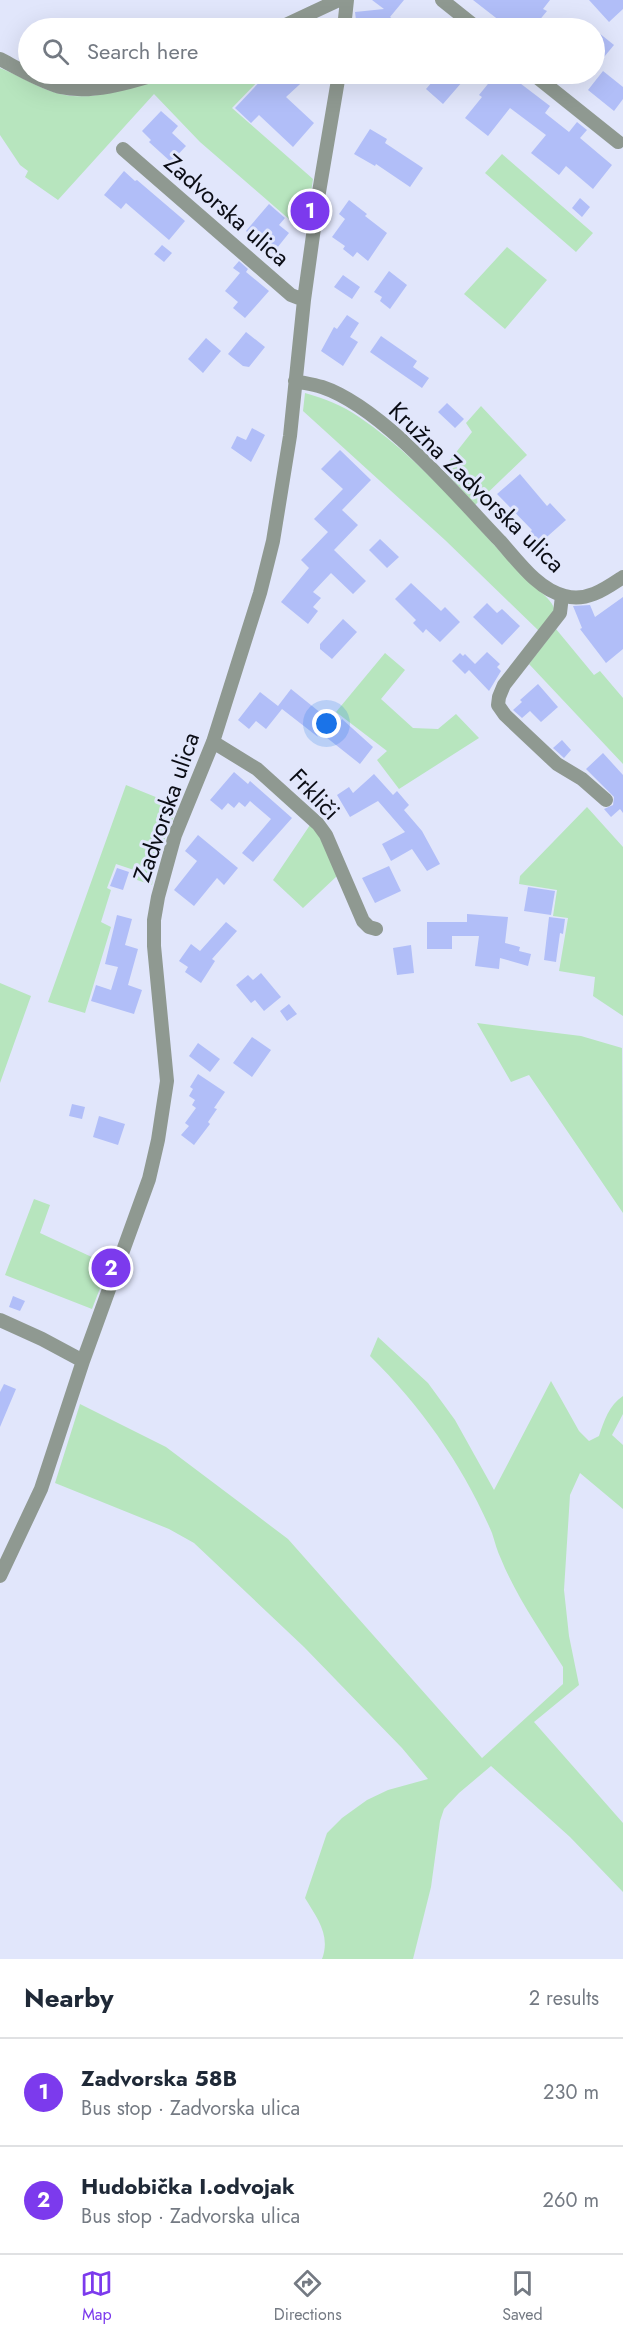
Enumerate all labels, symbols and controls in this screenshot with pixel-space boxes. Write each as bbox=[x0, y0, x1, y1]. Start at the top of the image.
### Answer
search box bbox=[18, 18, 605, 84]
icon: search bbox=[39, 35, 72, 68]
text: Search here bbox=[87, 35, 198, 67]
street label: Zadvorska ulica bbox=[157, 146, 297, 274]
pin: 1 bbox=[290, 188, 330, 234]
street label: Kružna Zadvorska ulica bbox=[381, 393, 573, 581]
your location bbox=[312, 709, 341, 738]
street label: Zadvorska ulica bbox=[124, 727, 208, 887]
street label: Frkliči bbox=[282, 760, 348, 828]
pin: 2 bbox=[92, 1246, 130, 1290]
text: Nearby bbox=[24, 1979, 113, 2017]
text: 2 results bbox=[529, 1984, 599, 2013]
text: Zadvorska 58B bbox=[81, 2062, 237, 2094]
text: 1 bbox=[38, 2078, 49, 2107]
text: 230 m bbox=[543, 2078, 599, 2107]
text: Bus stop · Zadvorska ulica bbox=[81, 2094, 300, 2123]
text: Hudobička I.odvojak bbox=[81, 2170, 295, 2202]
text: 2 bbox=[37, 2186, 50, 2215]
text: 260 m bbox=[543, 2186, 599, 2215]
text: Bus stop · Zadvorska ulica bbox=[81, 2202, 300, 2231]
tab: Map bbox=[80, 2267, 113, 2326]
tab: Directions bbox=[274, 2267, 342, 2326]
tab: Saved bbox=[502, 2267, 543, 2326]

